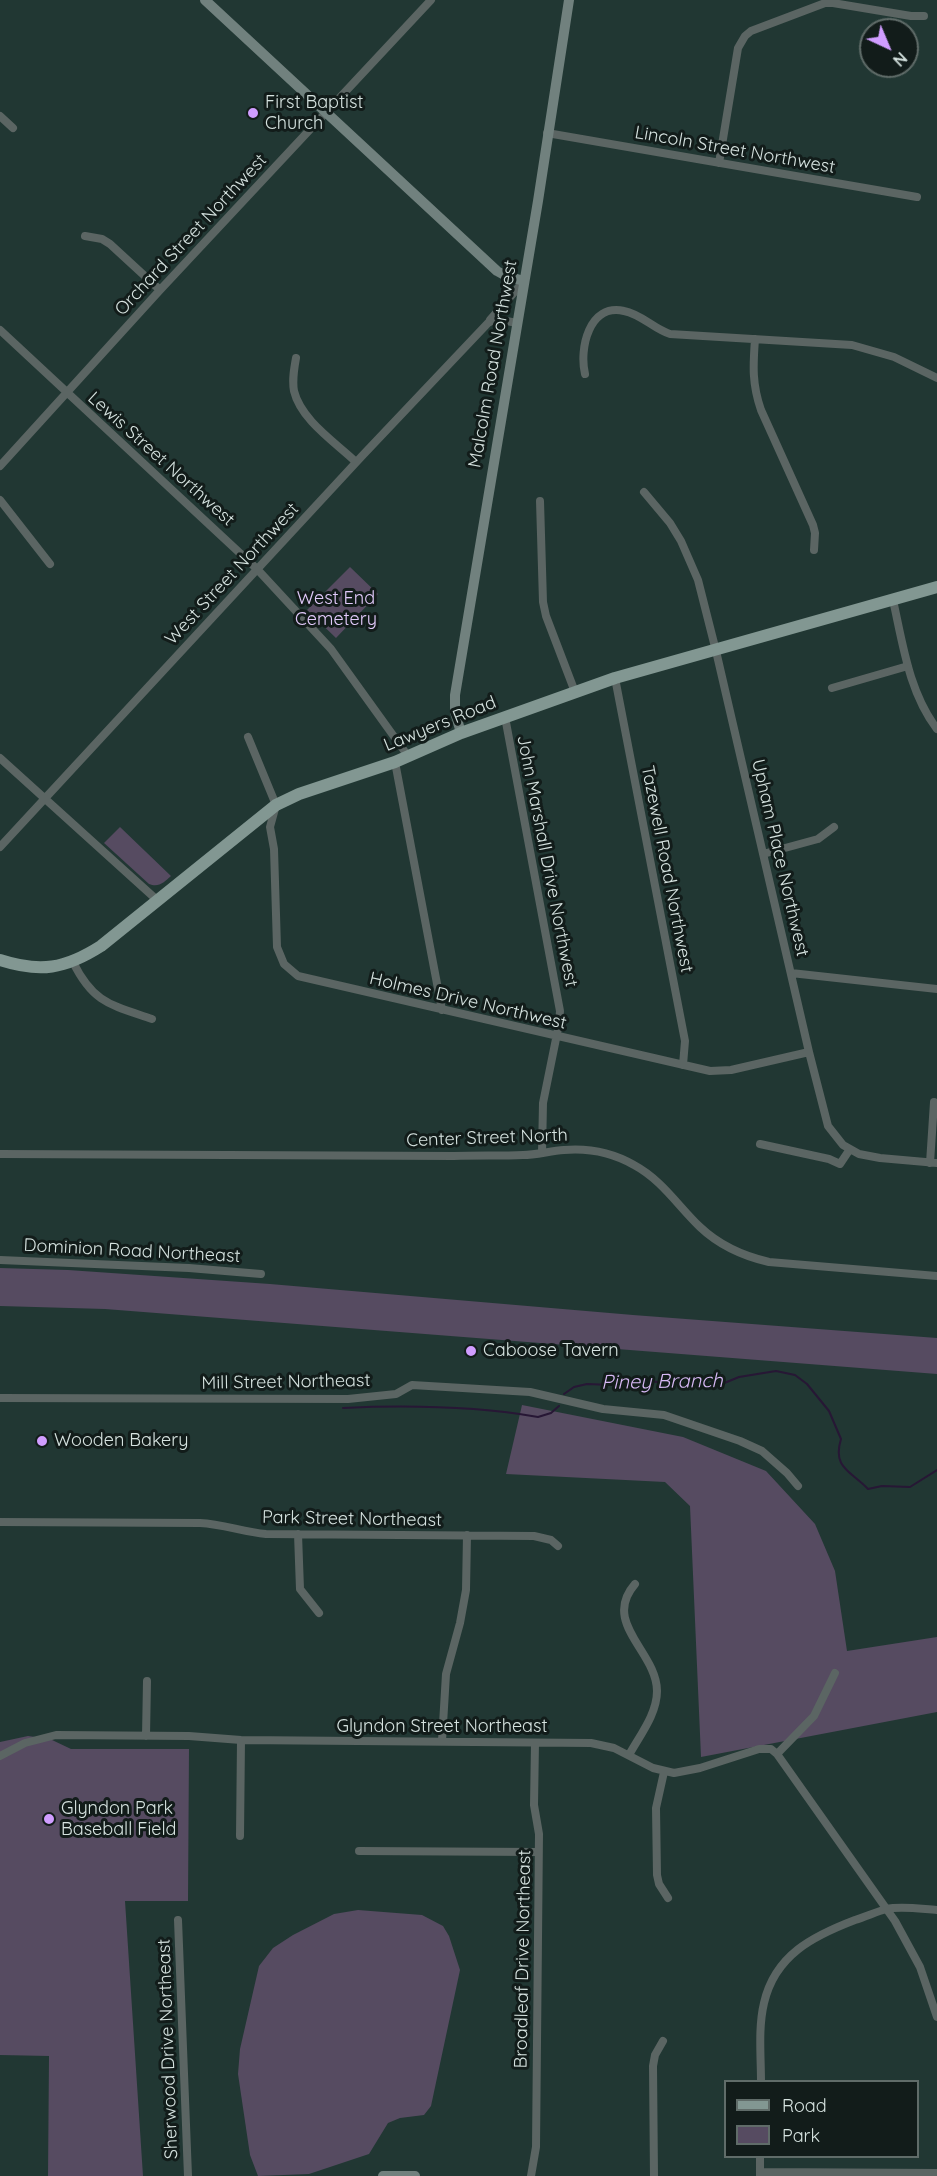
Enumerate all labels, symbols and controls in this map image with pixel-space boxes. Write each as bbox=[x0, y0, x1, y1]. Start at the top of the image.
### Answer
north arrow bbox=[859, 18, 919, 78]
text: N bbox=[889, 48, 911, 71]
place label: First Baptist Church bbox=[265, 92, 363, 134]
marker: First Baptist Church bbox=[246, 106, 260, 120]
street label: Lincoln Street Northwest bbox=[633, 122, 837, 178]
street label: Orchard Street Northwest bbox=[111, 150, 271, 320]
street label: Malcolm Road Northwest bbox=[464, 258, 522, 470]
street label: Lewis Street Northwest bbox=[83, 387, 239, 531]
street label: West Street Northwest bbox=[161, 498, 303, 650]
park label: West End Cemetery bbox=[295, 588, 377, 630]
street label: Lawyers Road bbox=[381, 692, 499, 756]
street label: John Marshall Drive Northwest bbox=[512, 733, 582, 989]
street label: Upham Place Northwest bbox=[747, 757, 813, 959]
street label: Tazewell Road Northwest bbox=[636, 764, 698, 974]
street label: Holmes Drive Northwest bbox=[367, 968, 569, 1034]
street label: Center Street North bbox=[406, 1124, 568, 1152]
street label: Dominion Road Northeast bbox=[23, 1235, 241, 1267]
place label: Caboose Tavern bbox=[483, 1340, 619, 1362]
marker: Caboose Tavern bbox=[464, 1344, 478, 1358]
water label: Piney Branch bbox=[601, 1369, 723, 1395]
street label: Mill Street Northeast bbox=[201, 1370, 371, 1394]
place label: Wooden Bakery bbox=[54, 1430, 188, 1452]
marker: Wooden Bakery bbox=[35, 1434, 49, 1448]
street label: Park Street Northeast bbox=[262, 1507, 442, 1531]
street label: Glyndon Street Northeast bbox=[336, 1716, 548, 1738]
place label: Glyndon Park Baseball Field bbox=[61, 1798, 176, 1840]
marker: Glyndon Park Baseball Field bbox=[42, 1812, 56, 1826]
street label: Broadleaf Drive Northeast bbox=[510, 1850, 536, 2068]
street label: Sherwood Drive Northeast bbox=[153, 1938, 183, 2160]
legend bbox=[724, 2080, 919, 2158]
text: Road bbox=[782, 2094, 827, 2117]
text: Park bbox=[782, 2124, 820, 2147]

